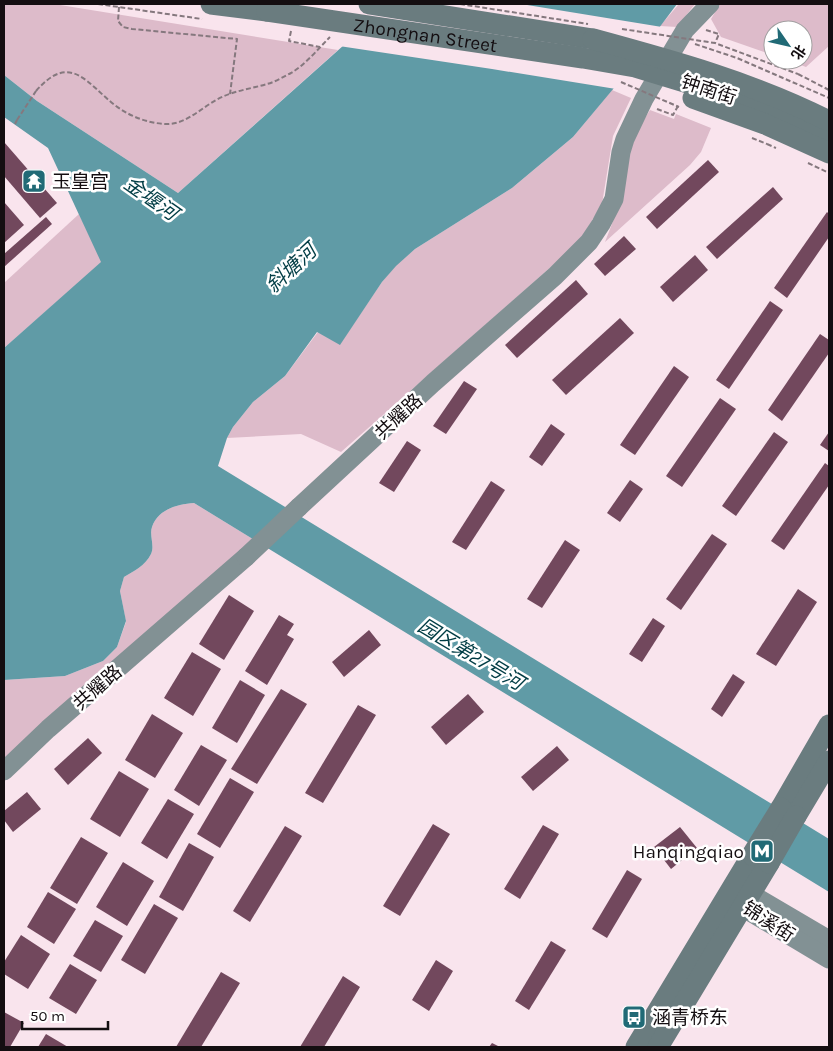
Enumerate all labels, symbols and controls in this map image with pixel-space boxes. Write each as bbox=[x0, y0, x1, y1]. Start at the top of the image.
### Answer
street label: Zhongnan Street bbox=[352, 14, 499, 57]
north arrow bbox=[763, 20, 813, 70]
text: 北 bbox=[787, 41, 809, 63]
street label: 钟南街 bbox=[678, 71, 739, 109]
temple icon: 玉皇宫 bbox=[21, 168, 47, 194]
place label: 玉皇宫 bbox=[52, 171, 109, 193]
water label: 金堰河 bbox=[120, 172, 185, 227]
water label: 斜塘河 bbox=[262, 237, 324, 297]
street label: 共耀路 bbox=[370, 389, 427, 444]
water label: 园区第27号河 bbox=[414, 614, 531, 697]
street label: 共耀路 bbox=[69, 661, 126, 715]
metro station icon: Hanqingqiao bbox=[749, 838, 775, 864]
place label: Hanqingqiao bbox=[633, 841, 744, 863]
street label: 锦溪街 bbox=[739, 897, 798, 947]
scale bar bbox=[22, 998, 109, 1030]
bus stop icon: 涵青桥东 bbox=[621, 1004, 647, 1030]
text: 50 m bbox=[30, 1007, 65, 1025]
place label: 涵青桥东 bbox=[652, 1007, 728, 1029]

